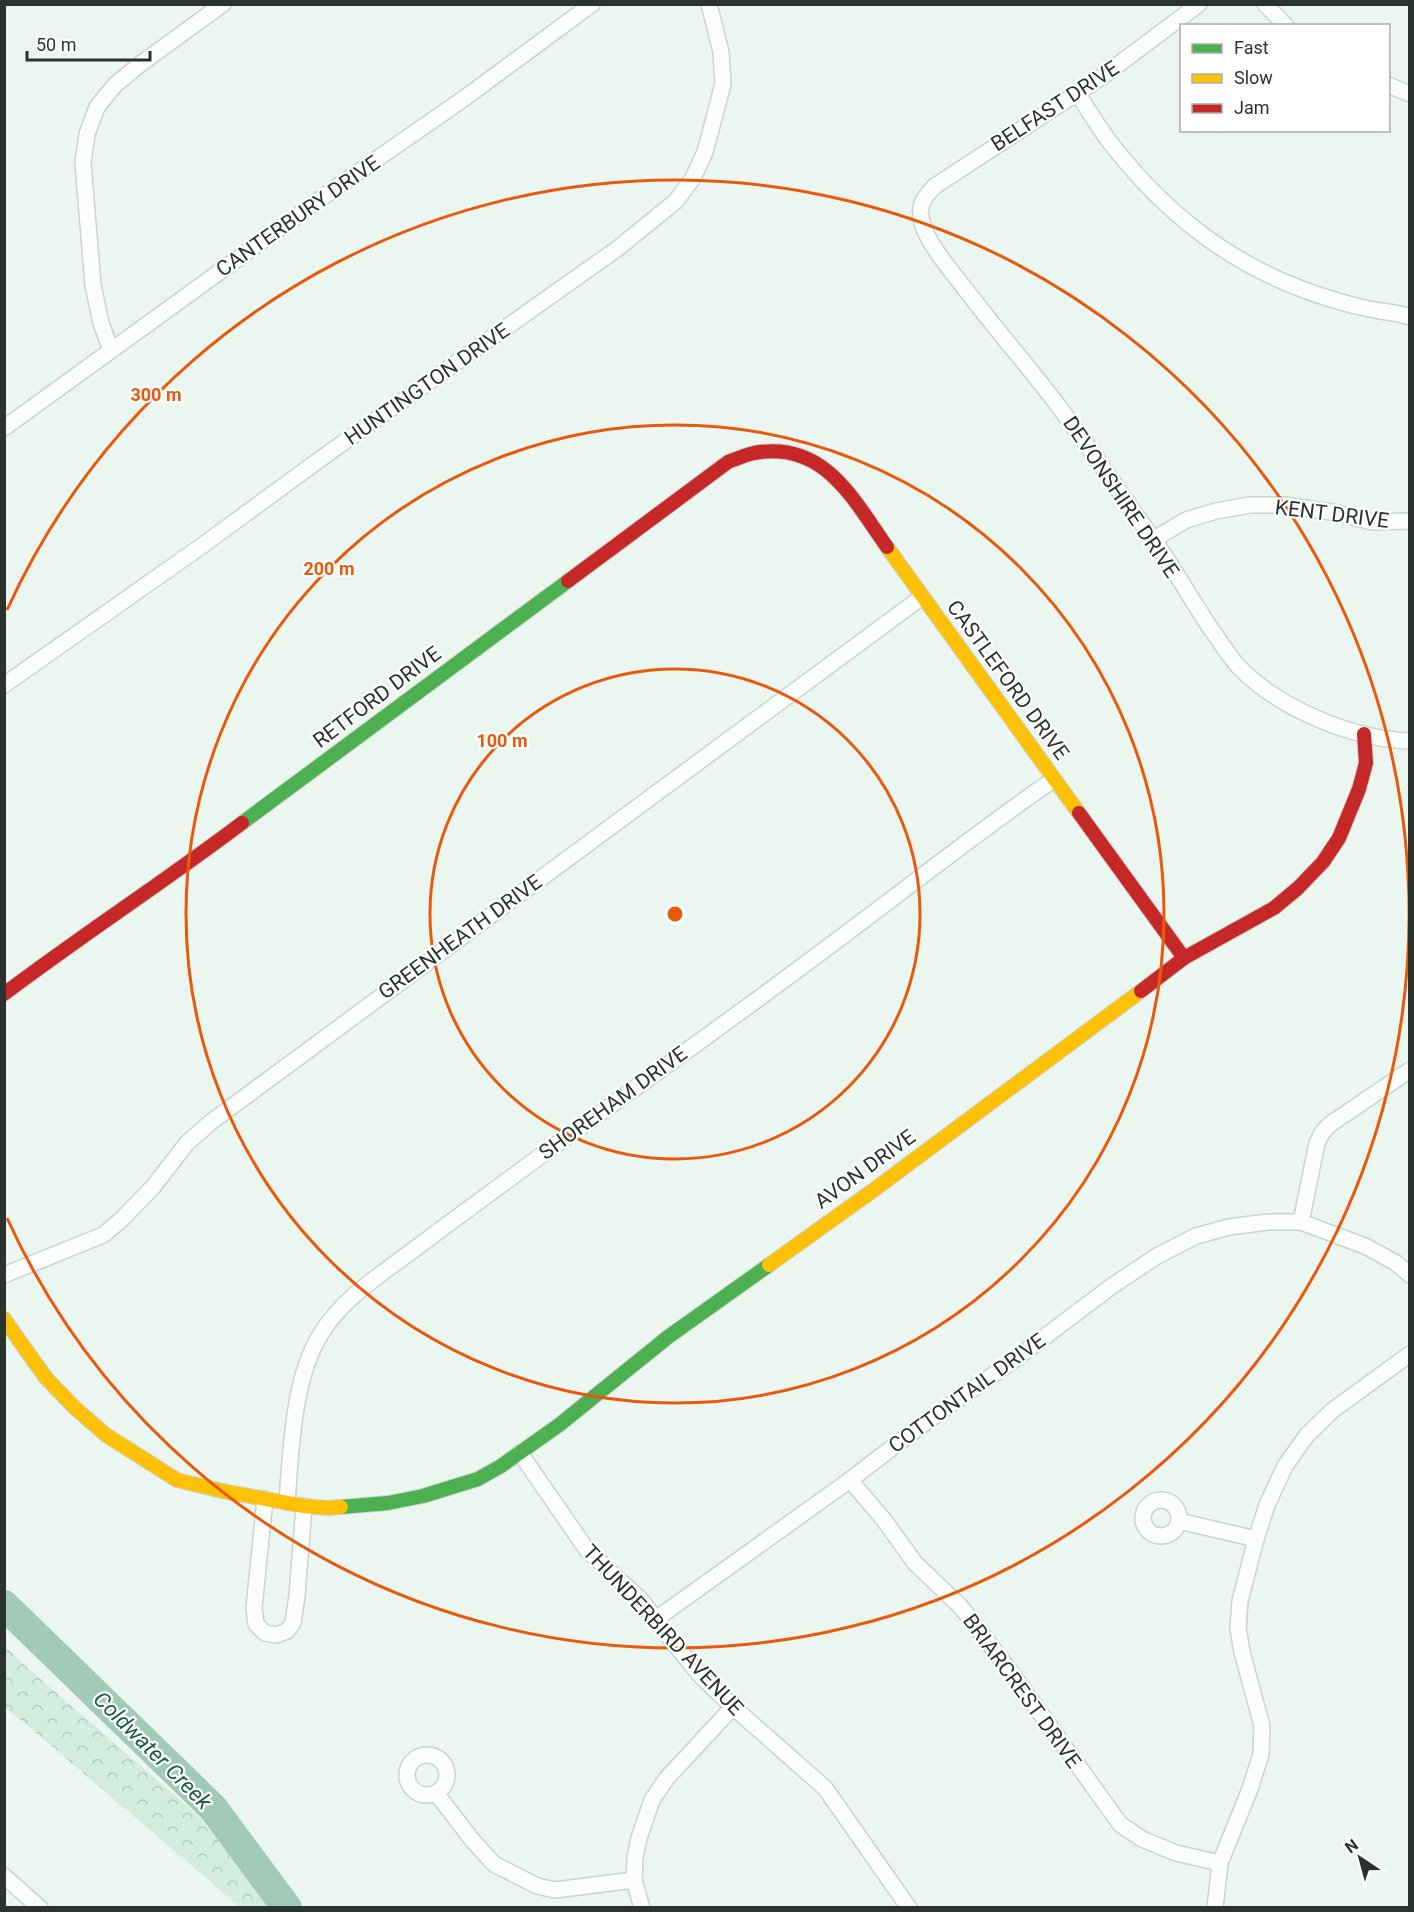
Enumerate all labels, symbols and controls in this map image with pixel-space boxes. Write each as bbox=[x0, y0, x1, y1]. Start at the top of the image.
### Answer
scale bar bbox=[27, 24, 150, 62]
legend bbox=[1180, 24, 1390, 132]
text: 50 m bbox=[36, 34, 76, 55]
text: Fast bbox=[1234, 37, 1269, 58]
street label: BELFAST DRIVE bbox=[987, 56, 1123, 156]
text: Slow bbox=[1234, 67, 1273, 88]
text: Jam bbox=[1234, 97, 1270, 118]
street label: CANTERBURY DRIVE bbox=[212, 150, 384, 282]
street label: HUNTINGTON DRIVE bbox=[340, 318, 514, 450]
text: 300 m bbox=[130, 384, 182, 405]
street label: DEVONSHIRE DRIVE bbox=[1058, 412, 1184, 582]
street label: KENT DRIVE bbox=[1274, 495, 1391, 533]
text: 200 m bbox=[303, 558, 355, 579]
street label: CASTLEFORD DRIVE bbox=[942, 596, 1074, 765]
street label: RETFORD DRIVE bbox=[309, 641, 446, 753]
text: 100 m bbox=[476, 730, 528, 751]
street label: GREENHEATH DRIVE bbox=[374, 870, 546, 1004]
centre of rings bbox=[665, 904, 685, 924]
street label: SHOREHAM DRIVE bbox=[534, 1041, 692, 1165]
street label: AVON DRIVE bbox=[810, 1124, 920, 1214]
street label: COTTONTAIL DRIVE bbox=[884, 1328, 1050, 1458]
street label: THUNDERBIRD AVENUE bbox=[578, 1540, 748, 1720]
street label: BRIARCREST DRIVE bbox=[958, 1609, 1086, 1773]
water label: Coldwater Creek bbox=[89, 1686, 218, 1815]
north arrow bbox=[1330, 1828, 1390, 1888]
text: N bbox=[1341, 1835, 1362, 1857]

